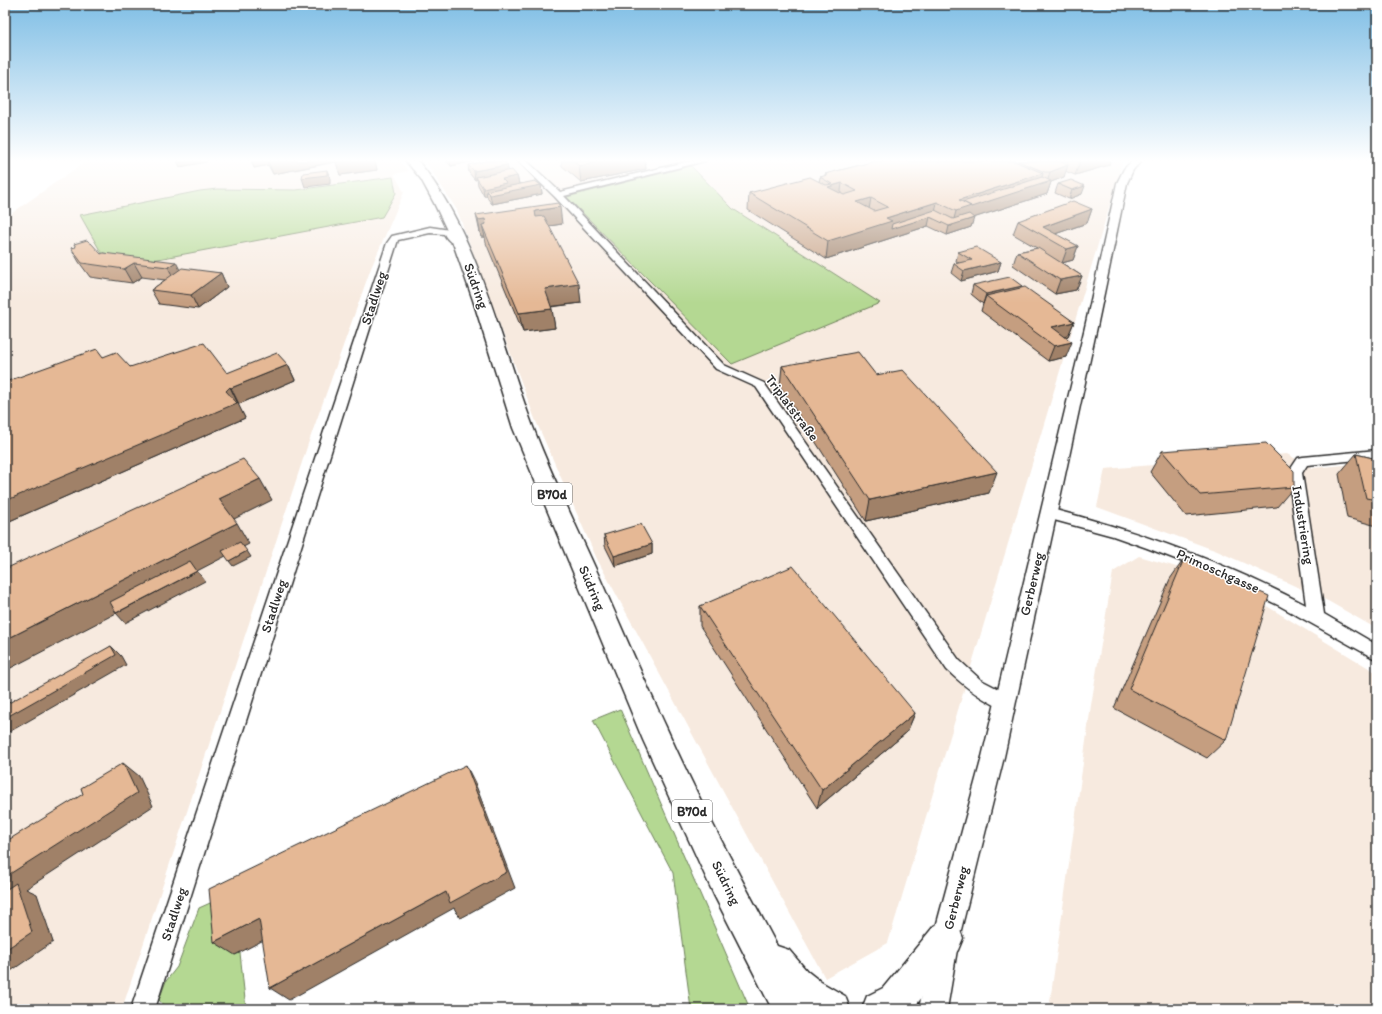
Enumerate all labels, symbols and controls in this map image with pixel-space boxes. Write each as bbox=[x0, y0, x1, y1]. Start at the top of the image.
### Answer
street label: Südring bbox=[460, 261, 492, 312]
street label: Stadlweg bbox=[357, 268, 391, 327]
street label: Triplatstraße bbox=[762, 372, 823, 445]
road number: B70d bbox=[532, 483, 572, 505]
street label: Industriering bbox=[1288, 484, 1318, 567]
street label: Primoschgasse bbox=[1174, 545, 1262, 597]
street label: Gerberweg bbox=[1016, 550, 1048, 617]
street label: Südring bbox=[575, 563, 609, 614]
street label: Stadlweg bbox=[257, 576, 291, 635]
road number: B70d bbox=[672, 800, 712, 822]
street label: Südring bbox=[708, 858, 744, 909]
street label: Gerberweg bbox=[940, 864, 972, 931]
street label: Stadlweg bbox=[157, 884, 191, 943]

